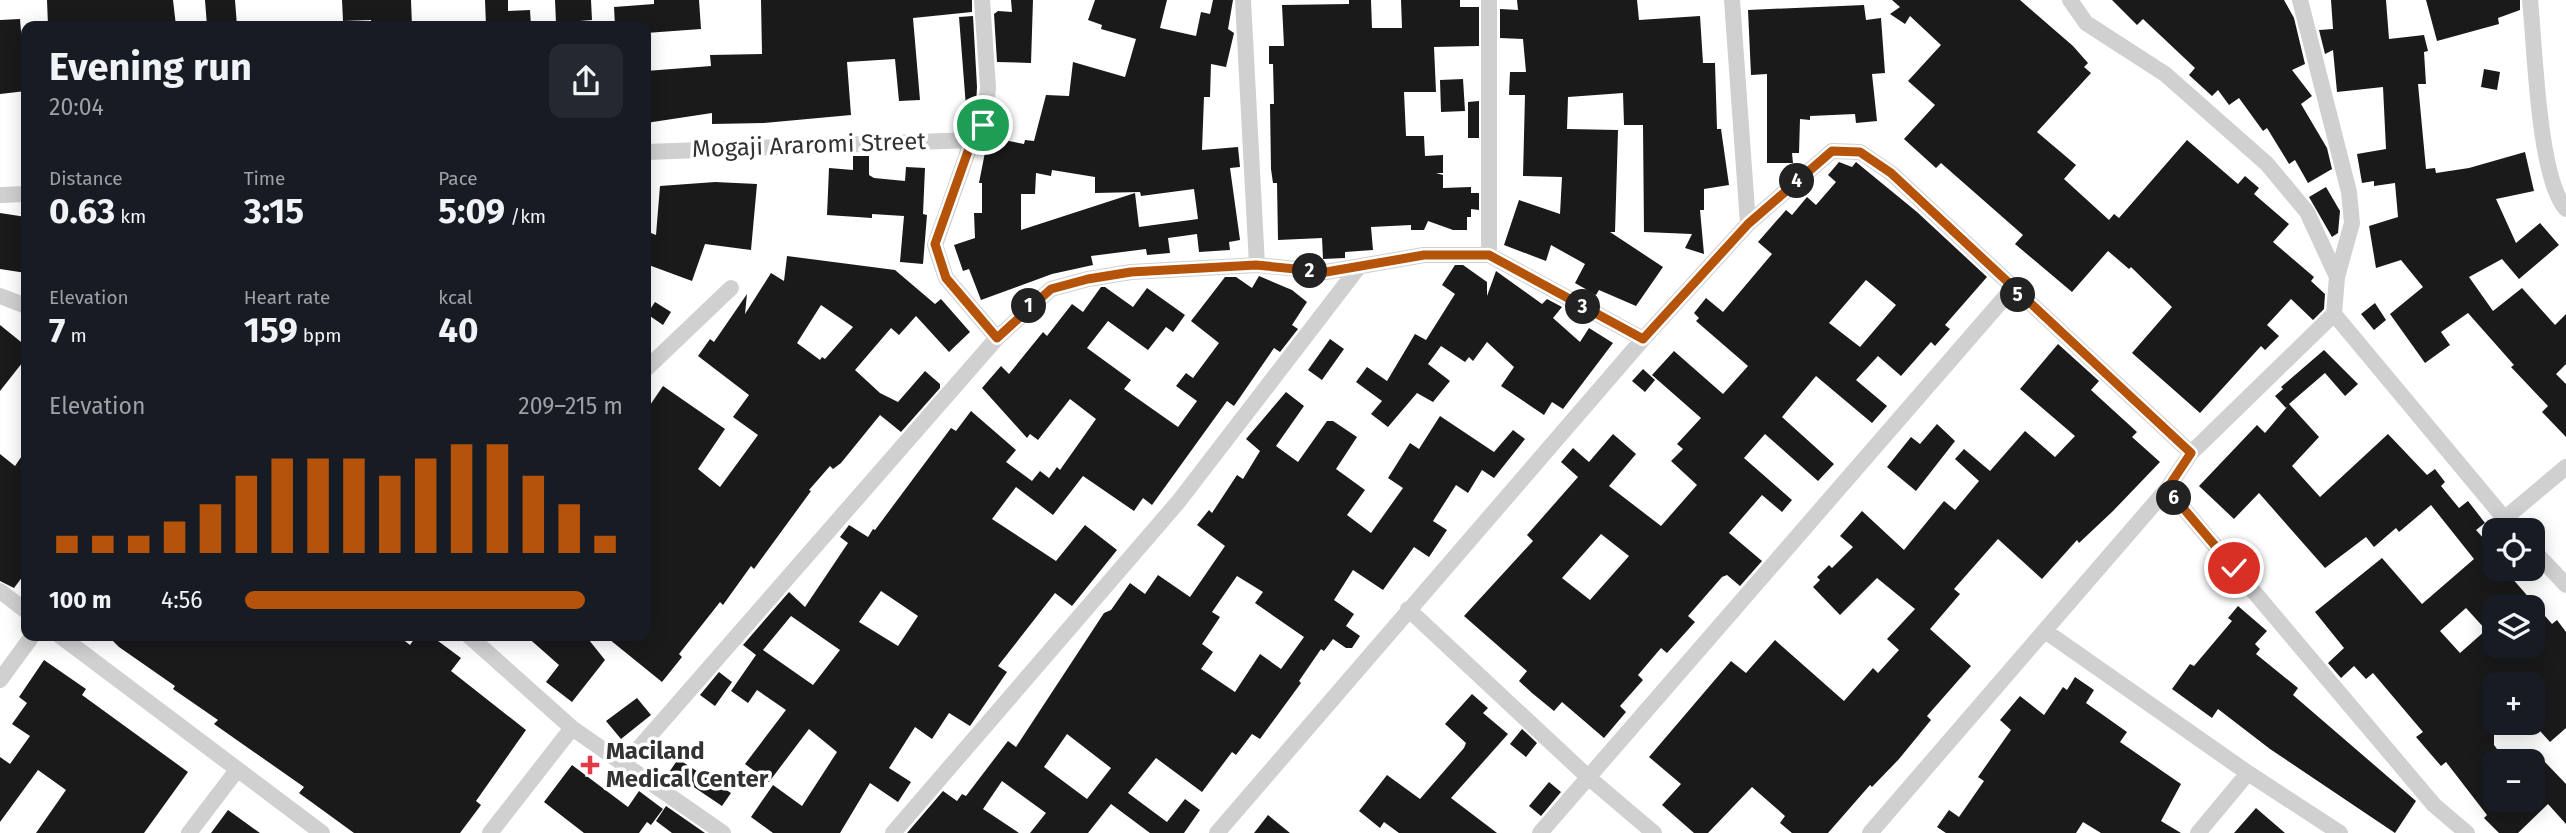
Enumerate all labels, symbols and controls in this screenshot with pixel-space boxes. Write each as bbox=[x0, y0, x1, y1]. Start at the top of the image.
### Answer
text: Evening run bbox=[49, 44, 252, 90]
button: share bbox=[549, 44, 623, 118]
text: 20:04 bbox=[49, 93, 104, 121]
pin bbox=[953, 95, 1013, 155]
icon: arrive bbox=[964, 106, 1002, 144]
street label: Mogaji Araromi Street bbox=[692, 127, 927, 163]
pin: 4 bbox=[1780, 164, 1814, 198]
text: Distance bbox=[49, 167, 123, 190]
text: Time bbox=[244, 167, 285, 190]
text: Pace bbox=[438, 167, 478, 190]
text: 4 bbox=[1791, 169, 1802, 192]
text: 0.63 bbox=[49, 190, 115, 232]
text: 3:15 bbox=[244, 190, 304, 232]
text: 5:09 bbox=[438, 190, 505, 232]
text: km bbox=[115, 205, 146, 228]
text: /km bbox=[505, 205, 546, 228]
pin: 2 bbox=[1292, 254, 1328, 288]
text: 2 bbox=[1305, 259, 1314, 282]
pin: 5 bbox=[2000, 278, 2036, 312]
text: 5 bbox=[2012, 283, 2023, 306]
text: Elevation bbox=[49, 286, 129, 309]
text: Heart rate bbox=[244, 286, 330, 309]
text: kcal bbox=[438, 286, 473, 309]
pin: 1 bbox=[1012, 288, 1046, 324]
pin: 3 bbox=[1566, 290, 1600, 324]
text: 1 bbox=[1024, 294, 1033, 317]
text: 3 bbox=[1578, 295, 1587, 318]
text: 7 bbox=[49, 309, 65, 351]
text: 159 bbox=[244, 309, 298, 351]
text: 40 bbox=[438, 309, 479, 351]
text: m bbox=[65, 324, 87, 347]
text: bpm bbox=[298, 324, 342, 347]
text: Elevation bbox=[49, 392, 145, 420]
text: 209–215 m bbox=[518, 392, 623, 420]
pin: 6 bbox=[2156, 480, 2192, 516]
text: 6 bbox=[2168, 486, 2179, 509]
map controls bbox=[2482, 518, 2545, 812]
button: locate bbox=[2482, 518, 2545, 581]
pin bbox=[2204, 538, 2264, 598]
icon: check bbox=[2215, 549, 2253, 587]
text: 100 m bbox=[49, 586, 111, 614]
text: 4:56 bbox=[161, 586, 203, 614]
button: layers bbox=[2482, 595, 2545, 658]
button: + bbox=[2482, 672, 2545, 735]
place label: Maciland Medical Center bbox=[606, 737, 769, 793]
button: − bbox=[2482, 749, 2545, 812]
marker: Maciland Medical Center bbox=[580, 755, 600, 775]

